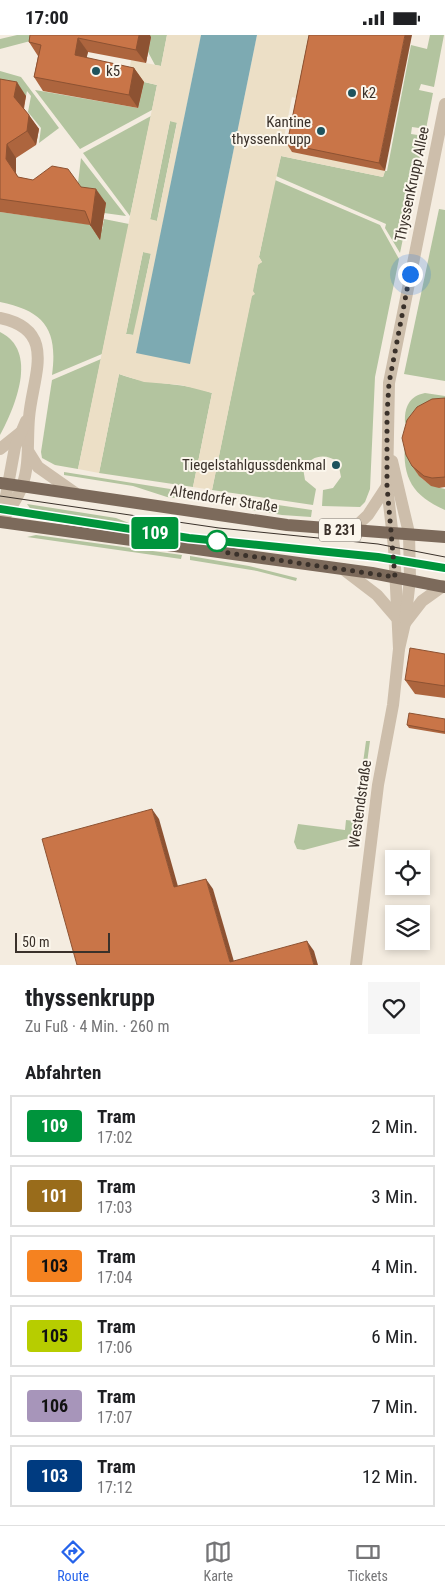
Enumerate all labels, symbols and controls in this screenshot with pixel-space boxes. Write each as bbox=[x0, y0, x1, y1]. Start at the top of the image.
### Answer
text: 17:00 bbox=[25, 6, 69, 29]
place label: k5 bbox=[106, 62, 120, 80]
marker: k5 bbox=[90, 65, 102, 77]
place label: k2 bbox=[362, 84, 376, 102]
marker: k2 bbox=[346, 87, 358, 99]
place label: Kantine thyssenkrupp bbox=[232, 113, 311, 148]
marker: Kantine thyssenkrupp bbox=[315, 125, 327, 137]
street label: ThyssenKrupp Allee bbox=[391, 125, 433, 243]
your location bbox=[398, 262, 423, 287]
place label: Tiegelstahlgussdenkmal bbox=[182, 456, 326, 474]
marker: Tiegelstahlgussdenkmal bbox=[330, 459, 342, 471]
street label: Altendorfer Straße bbox=[169, 482, 279, 516]
line badge: 109 bbox=[126, 517, 184, 549]
road number: B 231 bbox=[319, 519, 361, 541]
text: 109 bbox=[141, 522, 169, 543]
unlabelled marker bbox=[206, 530, 228, 552]
street label: Westendstraße bbox=[345, 759, 375, 849]
map controls bbox=[385, 850, 430, 950]
button: locate bbox=[385, 850, 430, 895]
button: layers bbox=[385, 905, 430, 950]
scale bar bbox=[15, 930, 110, 953]
text: 50 m bbox=[22, 934, 50, 950]
button: heart bbox=[368, 982, 420, 1034]
text: thyssenkrupp bbox=[25, 984, 155, 1012]
text: Zu Fuß · 4 Min. · 260 m bbox=[25, 1017, 169, 1036]
text: Abfahrten bbox=[25, 1061, 101, 1084]
text: Tram bbox=[97, 1105, 136, 1128]
text: 109 bbox=[41, 1115, 68, 1136]
text: 2 Min. bbox=[371, 1115, 418, 1138]
text: 17:02 bbox=[97, 1128, 132, 1147]
text: Tram bbox=[97, 1175, 136, 1198]
text: 101 bbox=[41, 1185, 68, 1206]
text: 3 Min. bbox=[371, 1185, 418, 1208]
text: 17:03 bbox=[97, 1198, 132, 1217]
text: Tram bbox=[97, 1245, 136, 1268]
text: 103 bbox=[41, 1255, 68, 1276]
text: 4 Min. bbox=[371, 1255, 418, 1278]
text: 17:04 bbox=[97, 1268, 132, 1287]
text: Tram bbox=[97, 1315, 136, 1338]
text: 105 bbox=[41, 1325, 68, 1346]
text: 6 Min. bbox=[371, 1325, 418, 1348]
text: 17:06 bbox=[97, 1338, 132, 1357]
text: Tram bbox=[97, 1385, 136, 1408]
text: 106 bbox=[41, 1395, 68, 1416]
text: 7 Min. bbox=[371, 1395, 418, 1418]
text: 17:07 bbox=[97, 1408, 132, 1427]
text: Tram bbox=[97, 1455, 136, 1478]
text: 103 bbox=[41, 1465, 68, 1486]
text: 12 Min. bbox=[362, 1465, 418, 1488]
text: 17:12 bbox=[97, 1478, 132, 1497]
tab: Route bbox=[57, 1538, 89, 1584]
tab: Karte bbox=[204, 1538, 233, 1584]
tab: Tickets bbox=[348, 1538, 388, 1584]

